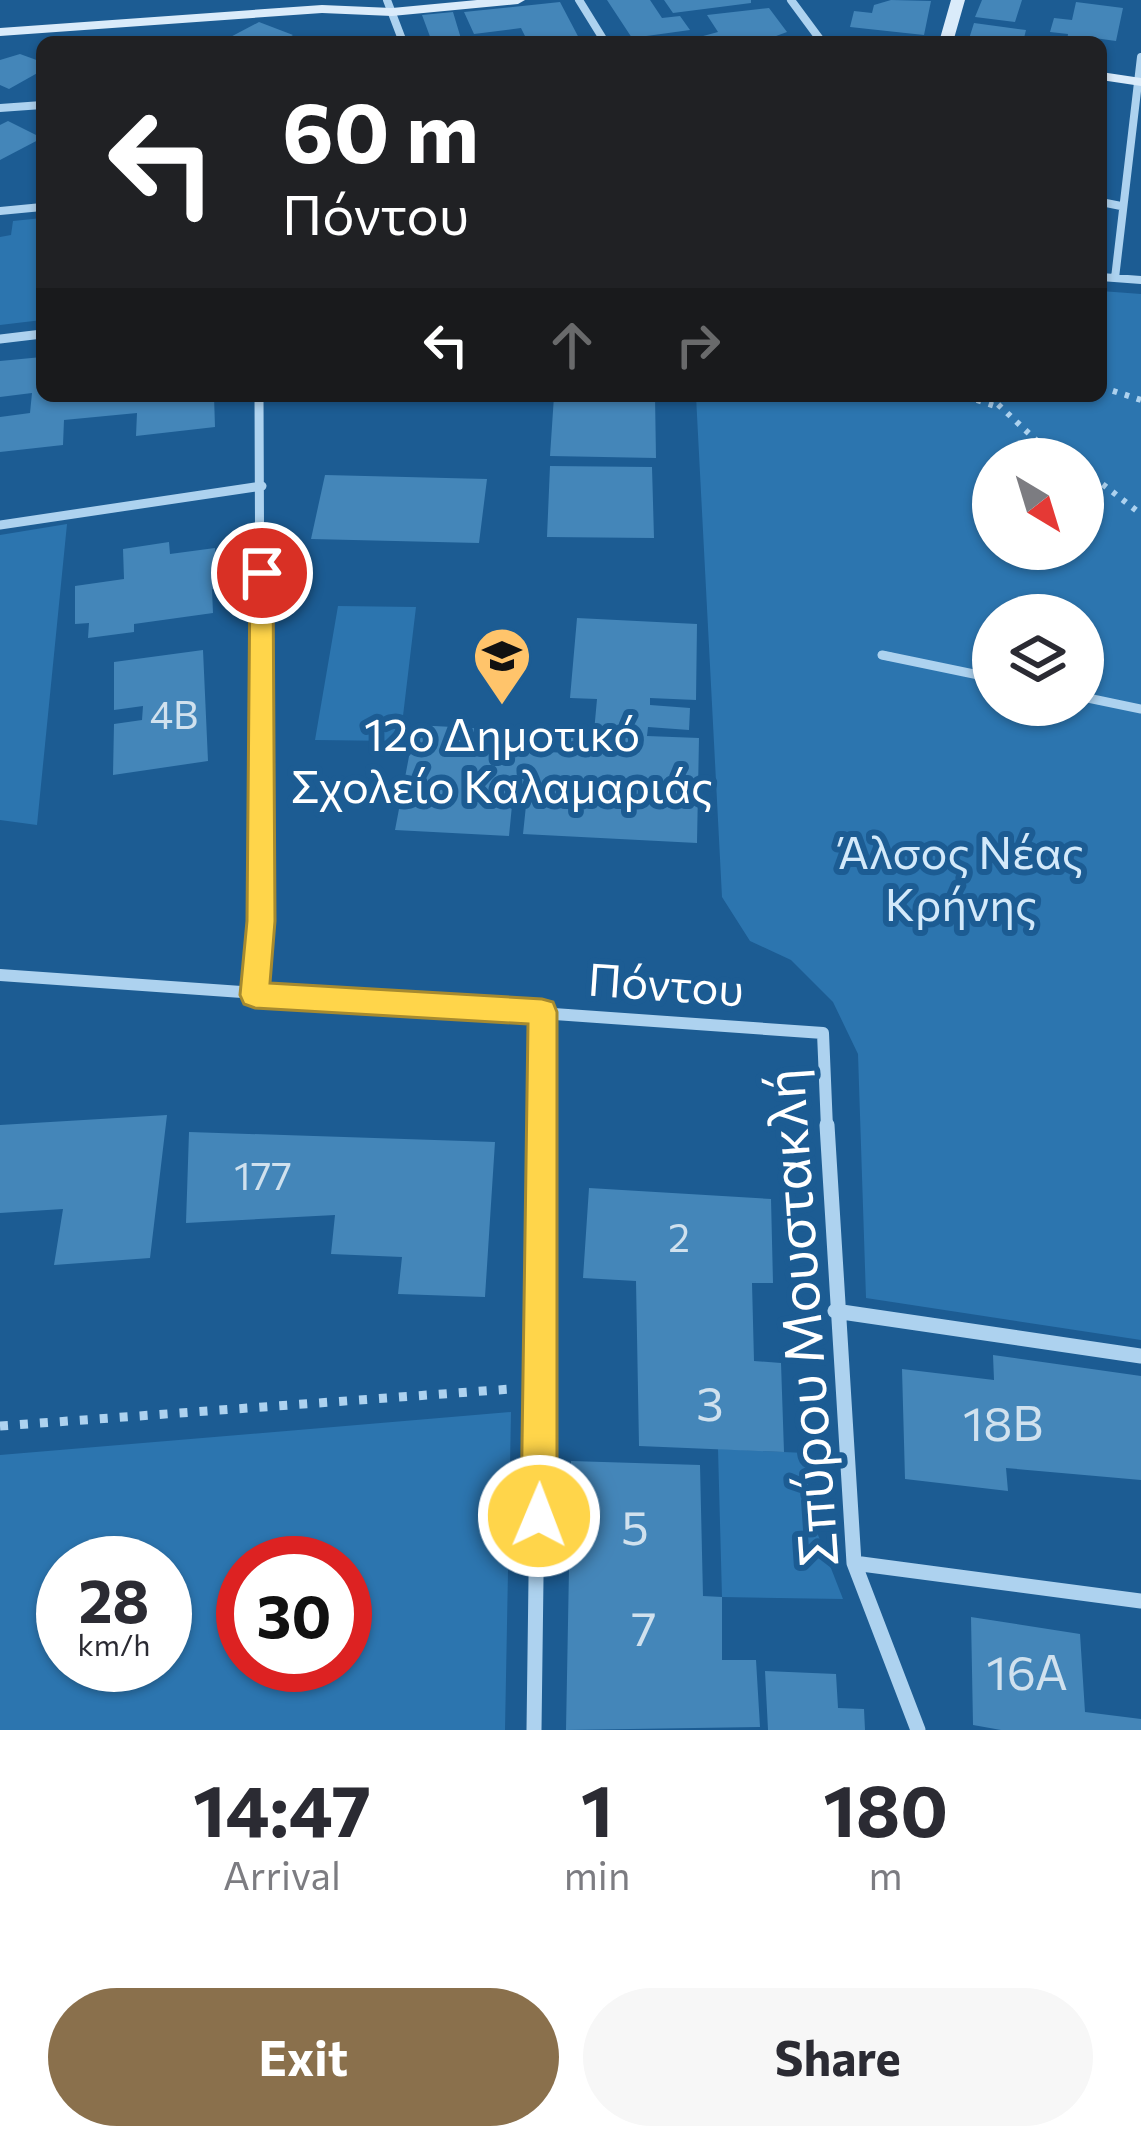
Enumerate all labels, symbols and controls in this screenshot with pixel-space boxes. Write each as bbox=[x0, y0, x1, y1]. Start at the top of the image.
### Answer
text: 60 m bbox=[282, 78, 479, 180]
icon: left bbox=[84, 84, 240, 240]
text: Πόντου bbox=[282, 180, 469, 246]
icon: left bbox=[413, 312, 479, 378]
icon: ahead bbox=[539, 312, 605, 378]
icon: right bbox=[665, 312, 731, 378]
north arrow bbox=[972, 438, 1104, 570]
map controls bbox=[972, 438, 1104, 726]
pin bbox=[211, 522, 313, 624]
icon: arrive bbox=[229, 540, 295, 606]
button: layers bbox=[972, 594, 1104, 726]
school or university icon: 12ο Δημοτικό Σχολείο Καλαμαριάς bbox=[471, 625, 533, 707]
house number: 4Β bbox=[150, 689, 198, 737]
place label: 12ο Δημοτικό Σχολείο Καλαμαριάς bbox=[291, 705, 713, 812]
park label: Άλσος Νέας Κρήνης bbox=[837, 823, 1084, 930]
street label: Πόντου bbox=[586, 950, 746, 1015]
street label: Σπύρου Μουστακλή bbox=[749, 1067, 849, 1570]
house number: 177 bbox=[234, 1150, 292, 1198]
house number: 2 bbox=[668, 1212, 690, 1260]
house number: 3 bbox=[696, 1372, 724, 1431]
house number: 18Β bbox=[963, 1392, 1043, 1451]
position arrow bbox=[476, 1453, 602, 1579]
house number: 5 bbox=[621, 1496, 649, 1555]
speed limit sign: 30 bbox=[216, 1536, 372, 1692]
text: 28 bbox=[79, 1562, 149, 1635]
house number: 7 bbox=[631, 1597, 657, 1656]
text: km/h bbox=[78, 1625, 150, 1662]
house number: 16Α bbox=[986, 1641, 1068, 1700]
text: 14:47 bbox=[193, 1764, 371, 1852]
text: 1 bbox=[581, 1764, 613, 1852]
text: 180 bbox=[823, 1764, 948, 1852]
text: Arrival bbox=[223, 1850, 341, 1898]
text: min bbox=[564, 1850, 630, 1898]
text: m bbox=[869, 1850, 903, 1898]
button: Exit bbox=[48, 1988, 559, 2126]
button: Share bbox=[583, 1988, 1093, 2126]

